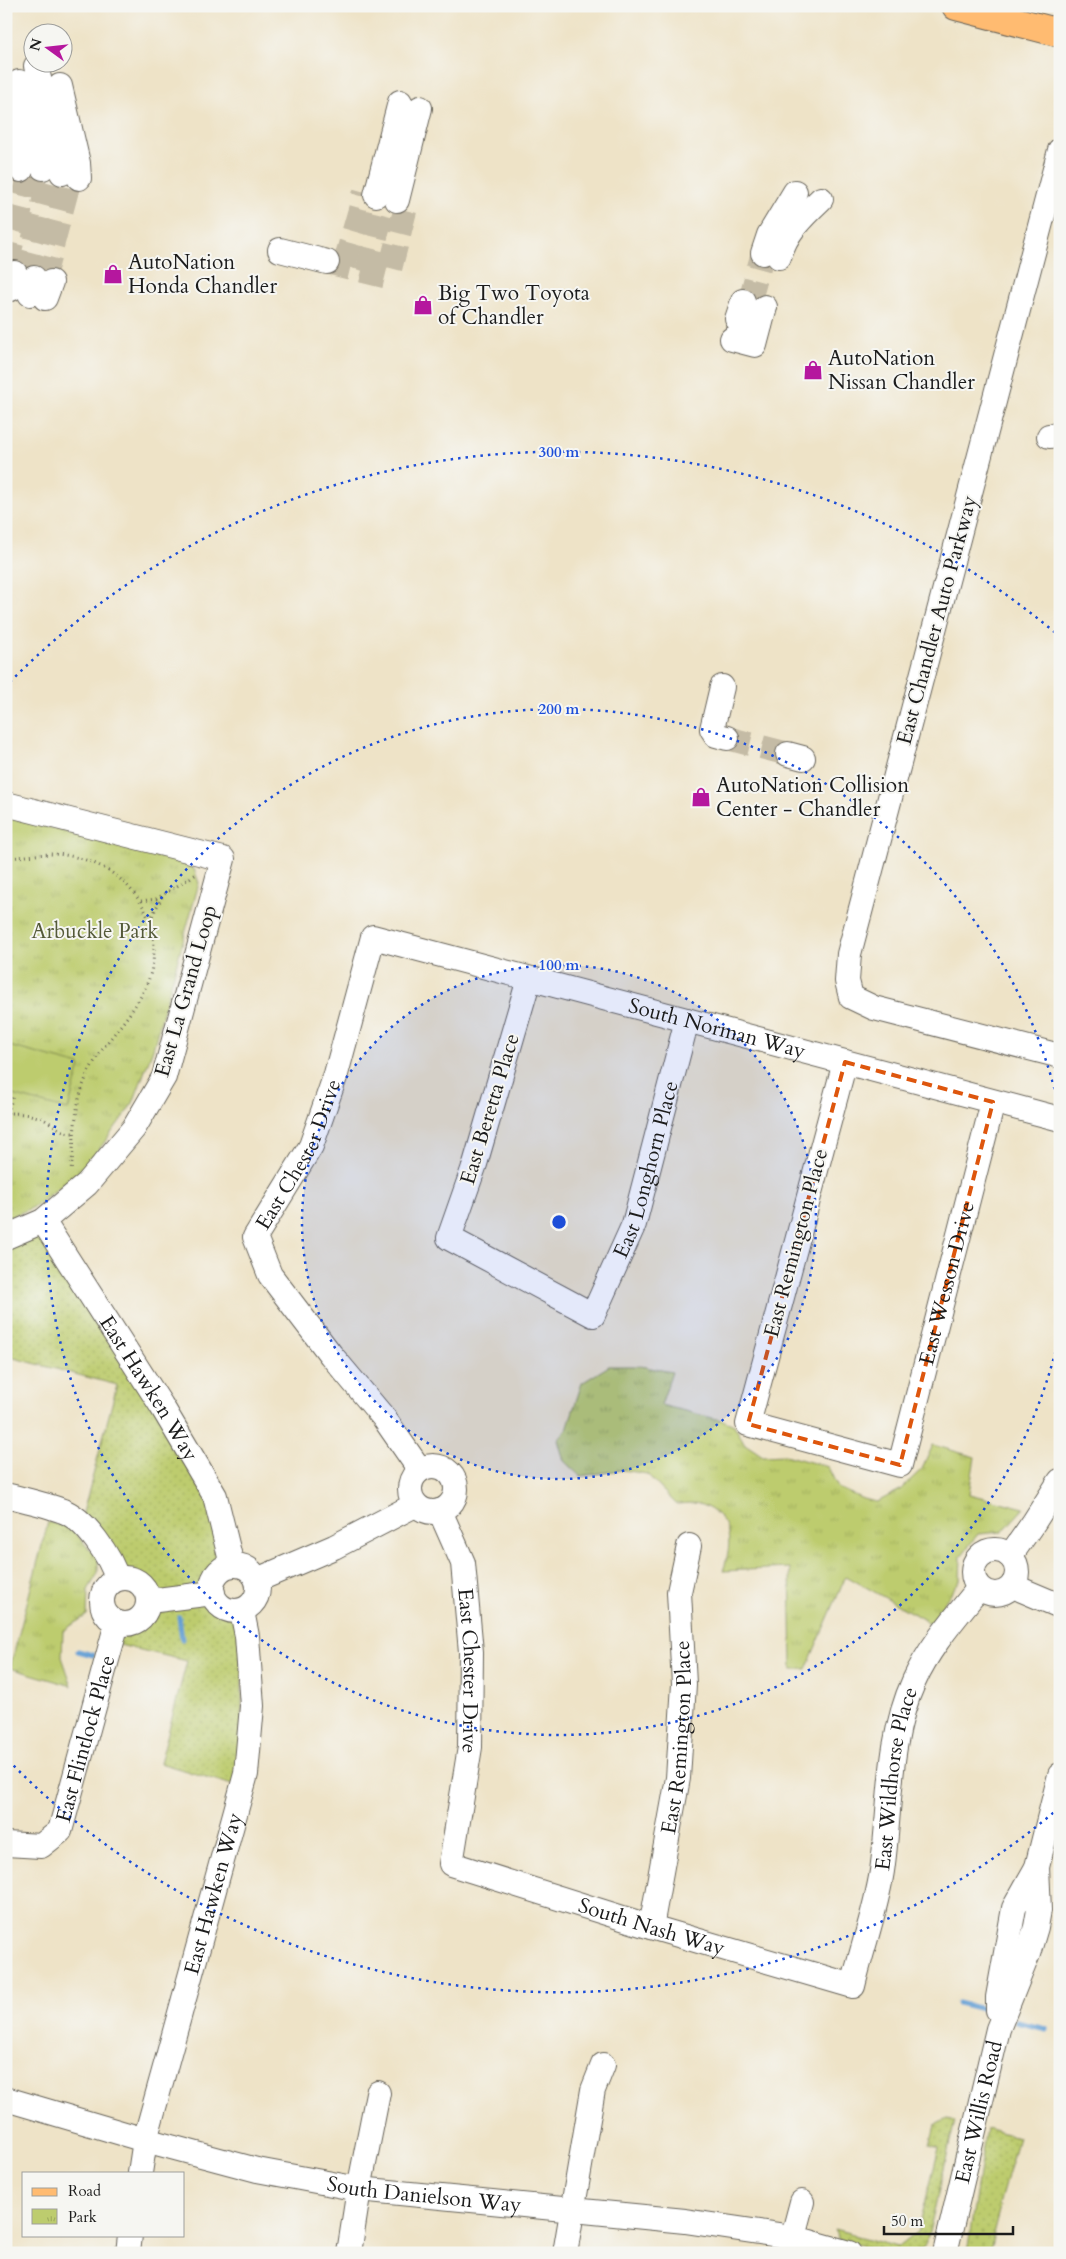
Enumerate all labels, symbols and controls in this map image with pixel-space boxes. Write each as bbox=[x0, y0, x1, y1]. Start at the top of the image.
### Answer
north arrow bbox=[22, 22, 72, 72]
text: N bbox=[25, 36, 47, 53]
place label: AutoNation Honda Chandler bbox=[128, 248, 277, 301]
shop icon: AutoNation Honda Chandler bbox=[102, 263, 124, 285]
place label: Big Two Toyota of Chandler bbox=[438, 279, 590, 332]
shop icon: Big Two Toyota of Chandler bbox=[412, 294, 434, 316]
place label: AutoNation Nissan Chandler bbox=[828, 344, 975, 397]
shop icon: AutoNation Nissan Chandler bbox=[802, 359, 824, 381]
text: 300 m bbox=[539, 442, 580, 462]
street label: East Chandler Auto Parkway bbox=[890, 492, 984, 748]
text: 200 m bbox=[539, 699, 580, 719]
place label: AutoNation Collision Center - Chandler bbox=[716, 771, 909, 824]
shop icon: AutoNation Collision Center - Chandler bbox=[690, 786, 712, 808]
street label: East La Grand Loop bbox=[148, 902, 224, 1080]
park label: Arbuckle Park bbox=[31, 917, 159, 946]
text: 100 m bbox=[539, 955, 580, 975]
street label: South Norman Way bbox=[625, 991, 809, 1065]
street label: East Beretta Place bbox=[453, 1030, 527, 1188]
street label: East Chester Drive bbox=[248, 1075, 348, 1235]
street label: East Longhorn Place bbox=[606, 1078, 685, 1263]
street label: East Remington Place bbox=[757, 1145, 835, 1341]
street label: East Wesson Drive bbox=[912, 1198, 981, 1368]
centre of rings bbox=[550, 1213, 568, 1231]
street label: East Hawken Way bbox=[93, 1310, 205, 1466]
street label: East Chester Drive bbox=[451, 1587, 486, 1756]
street label: East Remington Place bbox=[654, 1640, 699, 1836]
street label: East Flintlock Place bbox=[49, 1652, 122, 1826]
street label: East Wildhorse Place bbox=[868, 1682, 925, 1872]
street label: East Hawken Way bbox=[177, 1809, 249, 1978]
street label: South Nash Way bbox=[575, 1891, 728, 1962]
street label: East Willis Road bbox=[947, 2038, 1009, 2186]
street label: South Danielson Way bbox=[325, 2169, 523, 2219]
legend bbox=[22, 2172, 185, 2236]
text: Road bbox=[68, 2181, 101, 2201]
scale bar bbox=[884, 2204, 1012, 2236]
text: Park bbox=[68, 2207, 97, 2227]
text: 50 m bbox=[891, 2211, 923, 2231]

